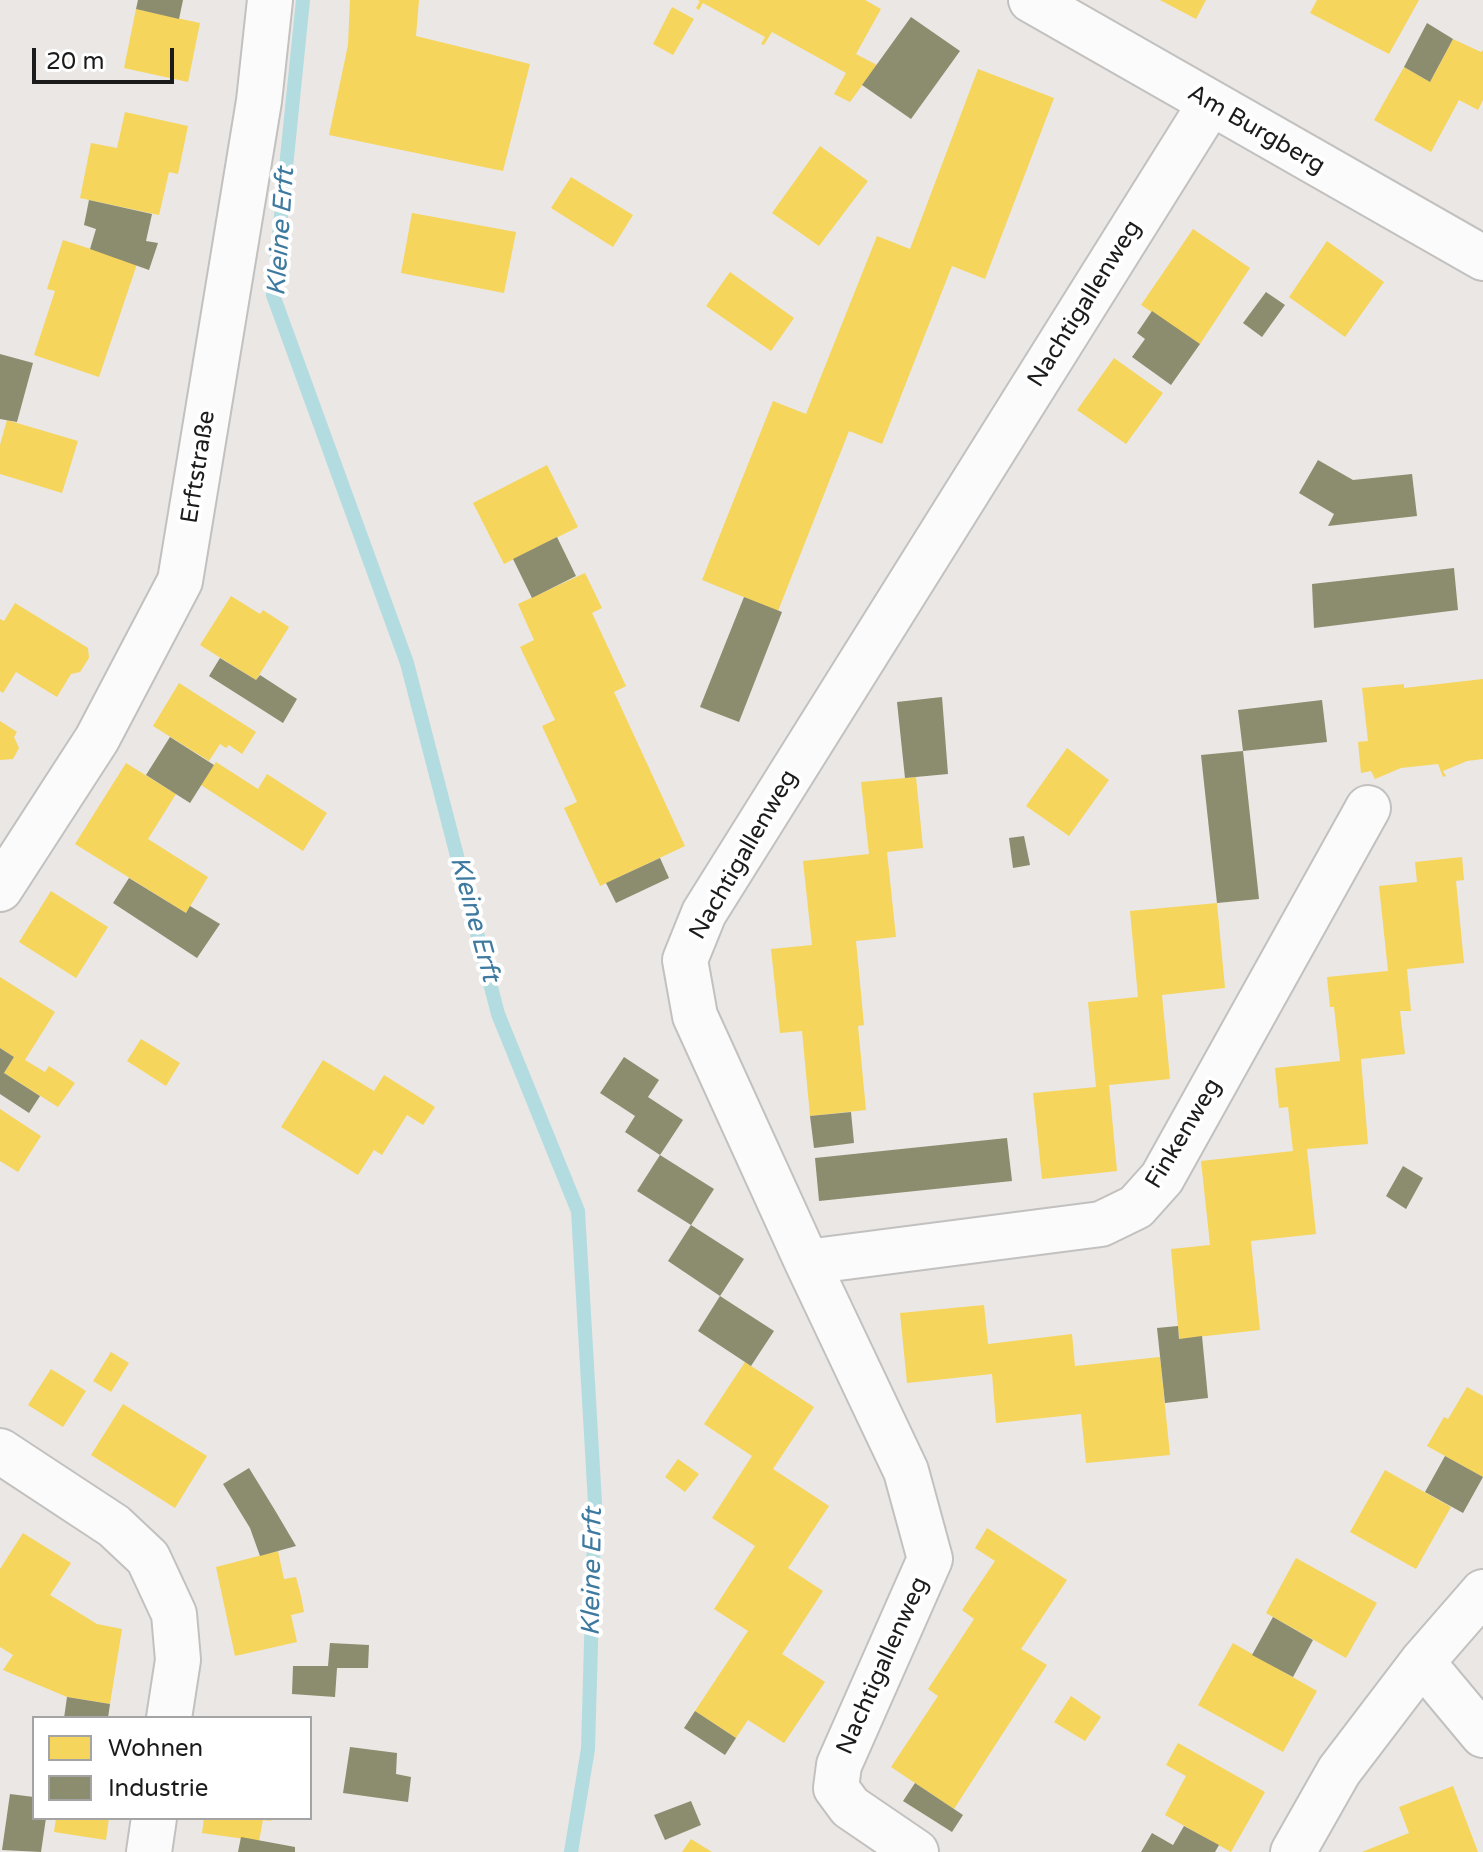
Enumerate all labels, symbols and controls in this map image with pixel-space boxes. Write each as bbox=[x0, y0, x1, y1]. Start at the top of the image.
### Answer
scale bar bbox=[36, 32, 178, 82]
text: 20 m bbox=[46, 47, 104, 76]
street label: Am Burgberg bbox=[1182, 79, 1330, 181]
water label: Kleine Erft bbox=[262, 167, 302, 297]
street label: Nachtigallenweg bbox=[1022, 215, 1148, 393]
street label: Erftstraße bbox=[176, 409, 222, 525]
street label: Nachtigallenweg bbox=[684, 765, 804, 945]
water label: Kleine Erft bbox=[442, 853, 506, 985]
street label: Finkenweg bbox=[1140, 1074, 1228, 1194]
water label: Kleine Erft bbox=[576, 1508, 610, 1636]
street label: Nachtigallenweg bbox=[831, 1573, 935, 1759]
legend bbox=[32, 1716, 312, 1820]
text: Wohnen bbox=[108, 1734, 203, 1763]
text: Industrie bbox=[108, 1774, 208, 1803]

